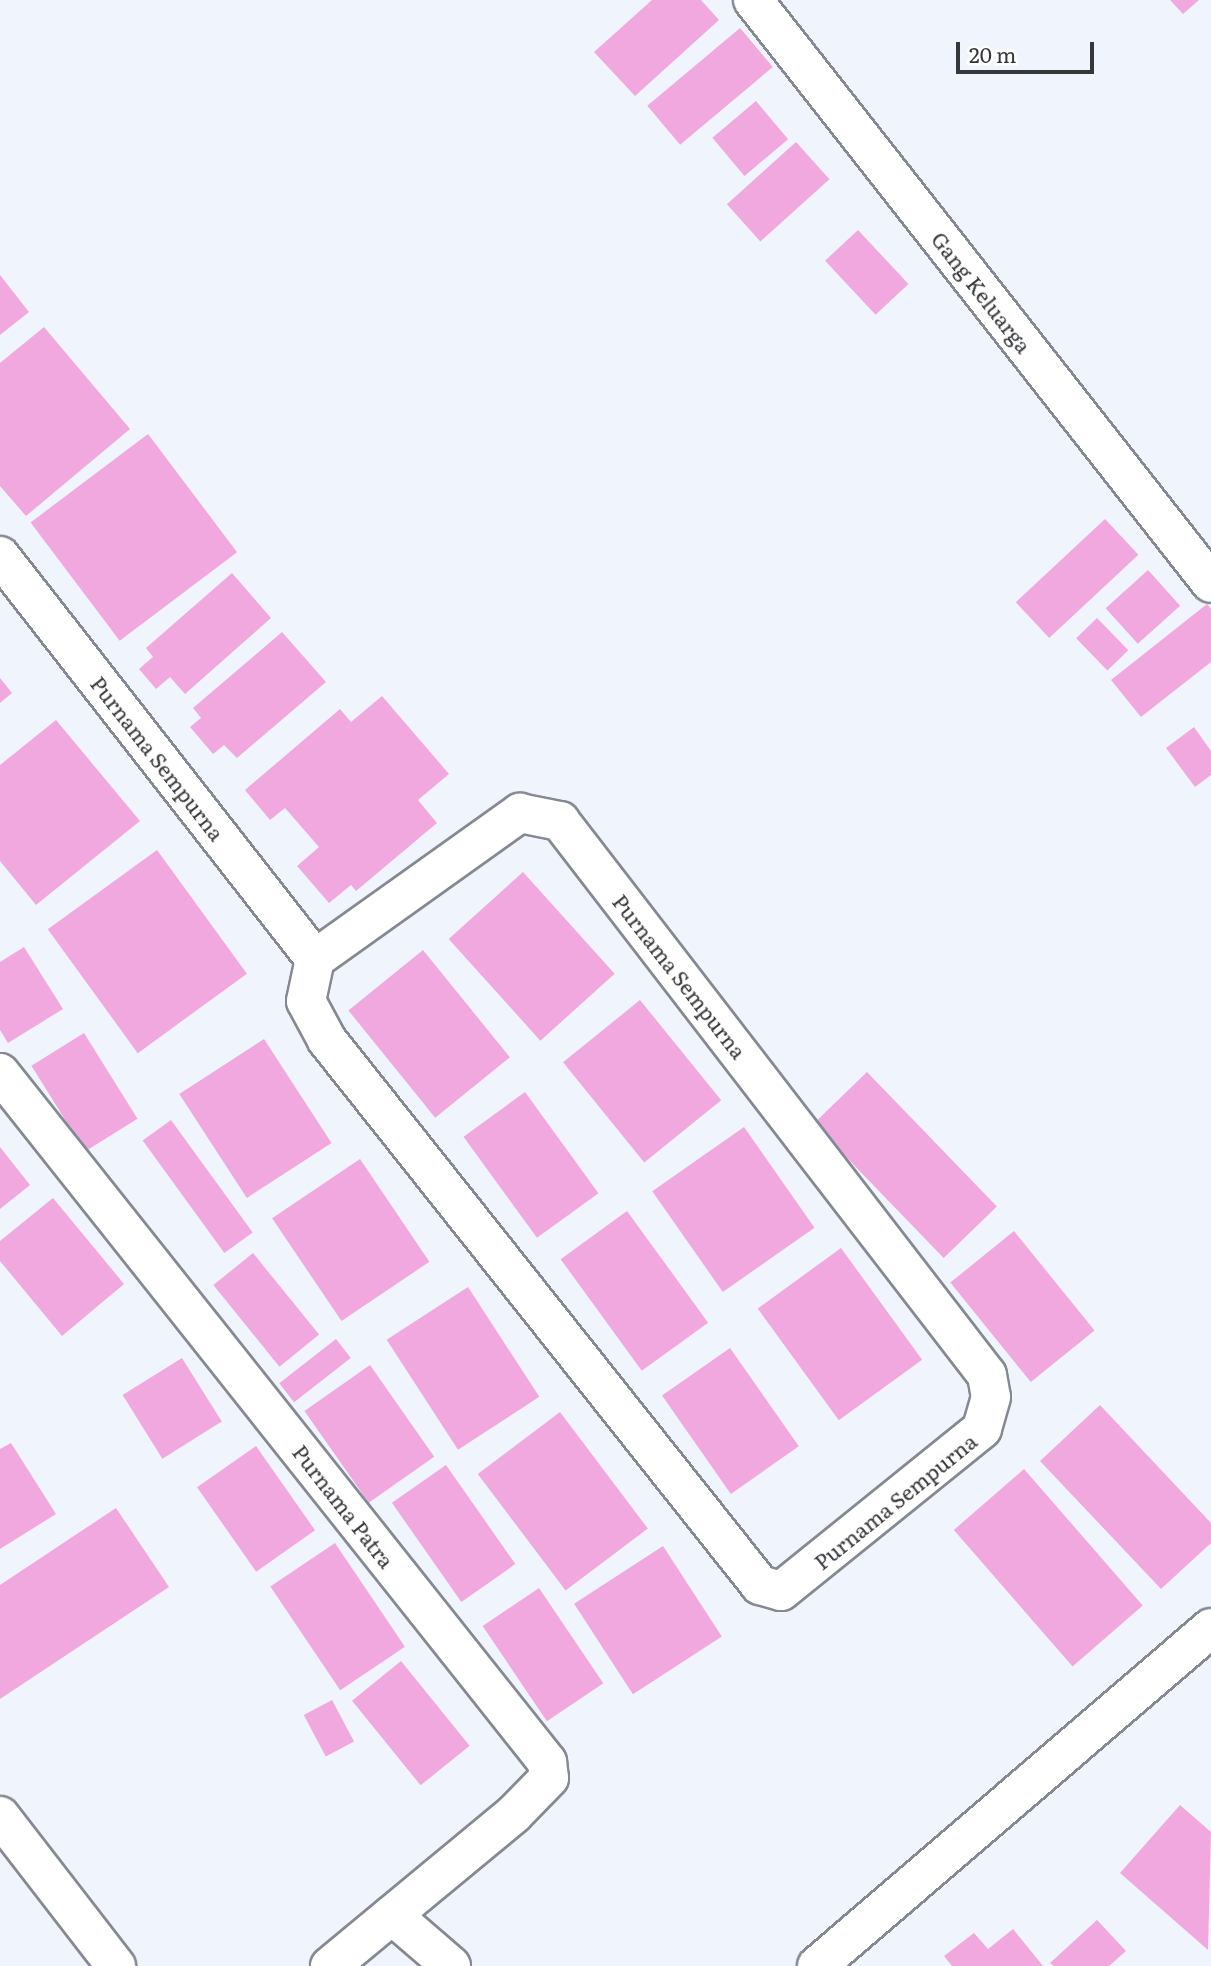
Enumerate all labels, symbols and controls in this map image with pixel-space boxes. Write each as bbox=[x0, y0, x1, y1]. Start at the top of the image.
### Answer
scale bar bbox=[959, 28, 1097, 72]
text: 20 m bbox=[969, 38, 1016, 69]
street label: Gang Keluarga bbox=[927, 226, 1037, 358]
street label: Purnama Sempurna bbox=[86, 671, 230, 845]
street label: Purnama Sempurna bbox=[608, 889, 752, 1063]
street label: Purnama Sempurna bbox=[809, 1428, 981, 1574]
street label: Purnama Patra bbox=[288, 1439, 400, 1573]

